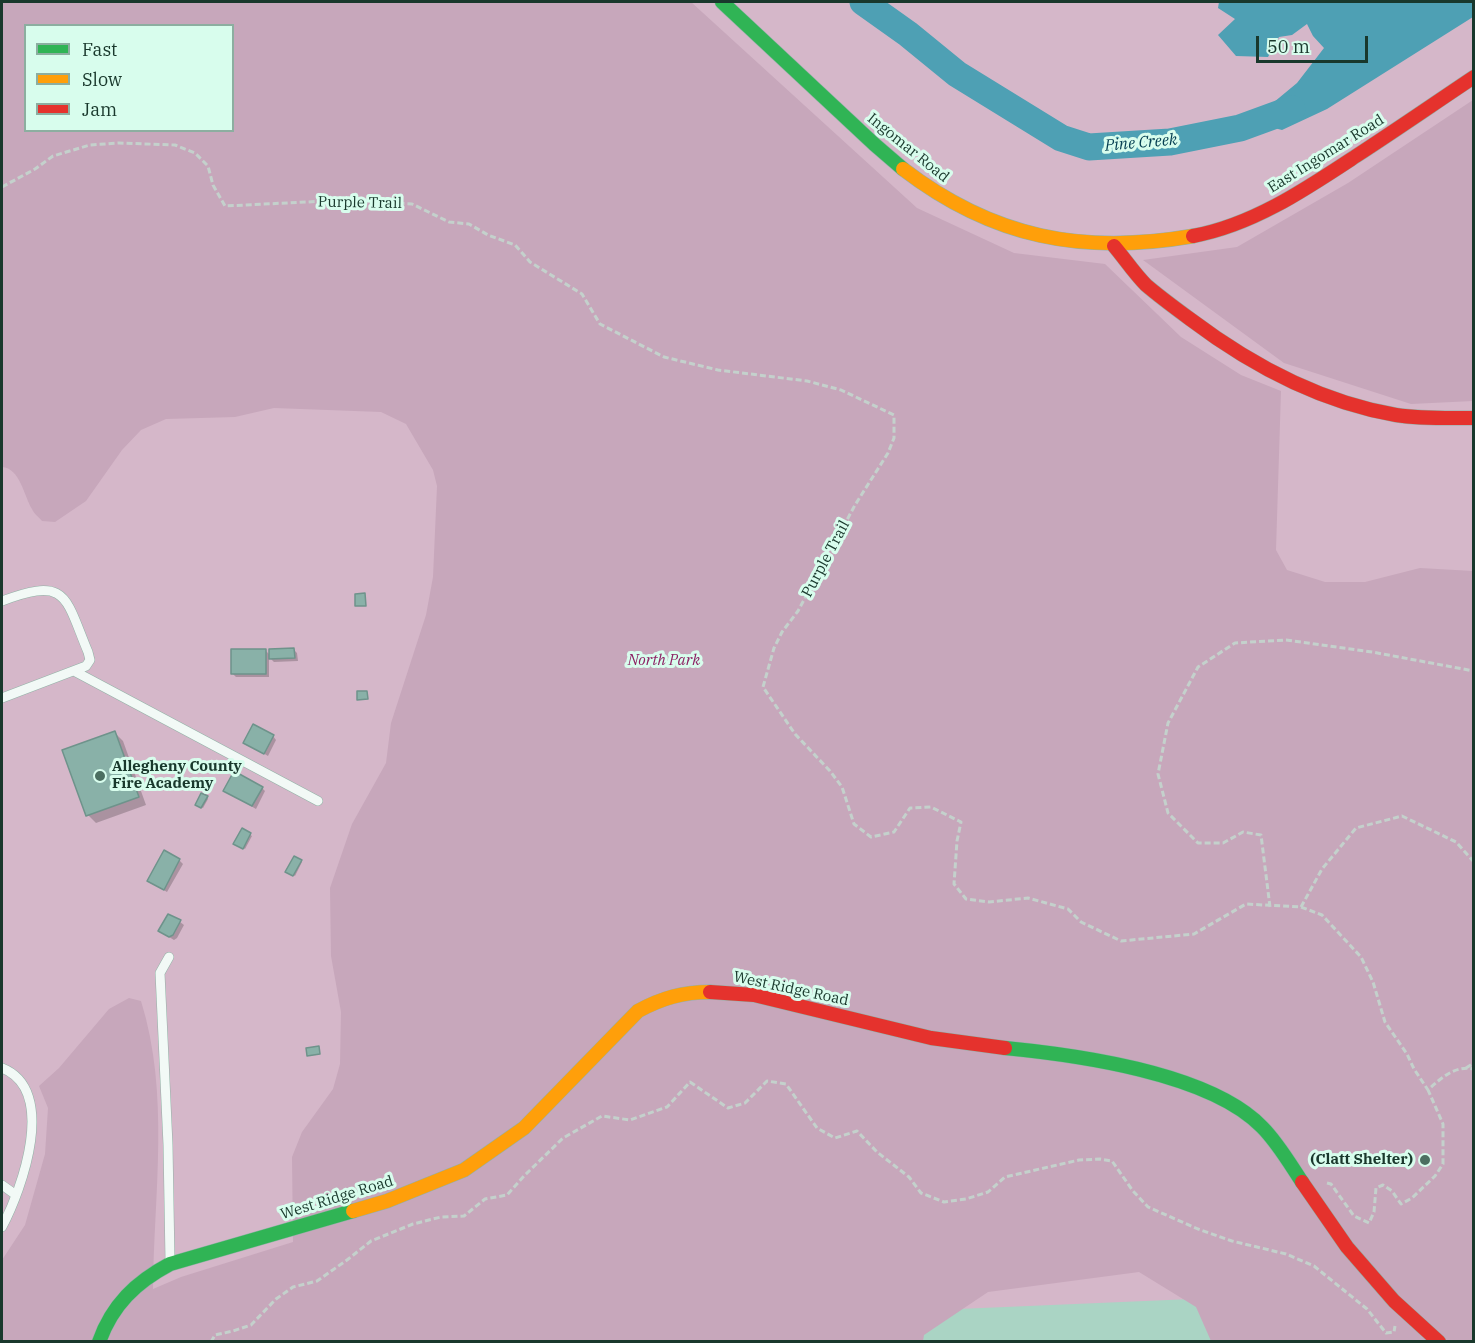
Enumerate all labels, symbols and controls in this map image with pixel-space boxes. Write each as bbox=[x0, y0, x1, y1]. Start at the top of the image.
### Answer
legend bbox=[24, 24, 234, 132]
scale bar bbox=[1259, 24, 1372, 62]
text: 50 m bbox=[1267, 35, 1310, 58]
text: Fast bbox=[82, 38, 117, 61]
text: Slow bbox=[82, 68, 122, 91]
text: Jam bbox=[82, 98, 117, 121]
street label: Ingomar Road bbox=[864, 110, 952, 186]
street label: East Ingomar Road bbox=[1265, 111, 1387, 197]
water label: Pine Creek bbox=[1104, 130, 1178, 156]
street label: Purple Trail bbox=[318, 193, 402, 213]
street label: Purple Trail bbox=[798, 518, 854, 600]
park label: North Park bbox=[628, 652, 700, 670]
place label: Allegheny County Fire Academy bbox=[112, 758, 242, 793]
marker: Allegheny County Fire Academy bbox=[93, 769, 107, 783]
street label: West Ridge Road bbox=[732, 968, 850, 1010]
place label: (Clatt Shelter) bbox=[1310, 1151, 1413, 1169]
marker: (Clatt Shelter) bbox=[1418, 1153, 1432, 1167]
street label: West Ridge Road bbox=[278, 1172, 396, 1224]

